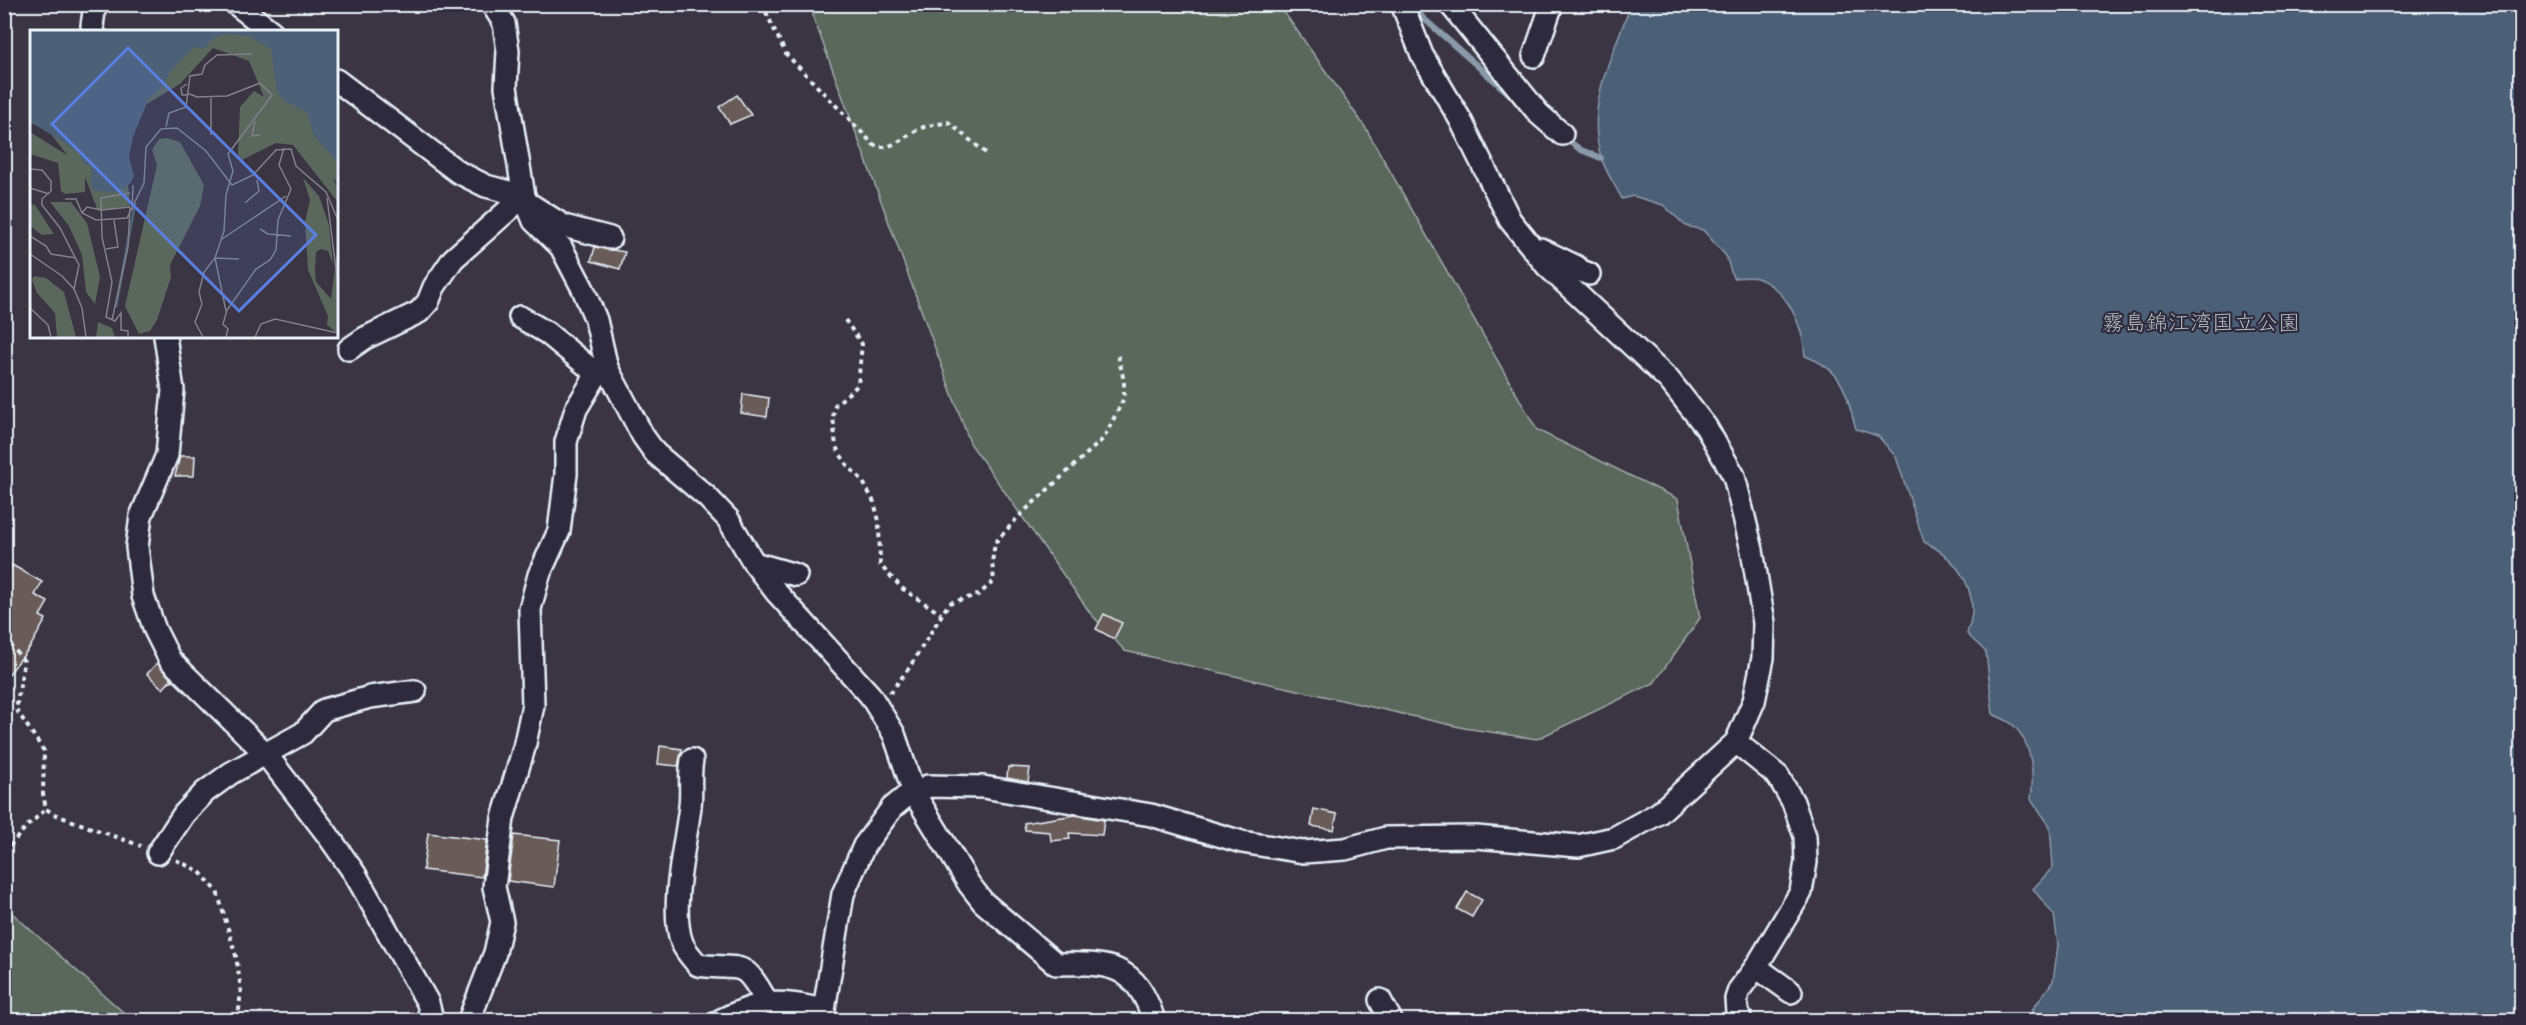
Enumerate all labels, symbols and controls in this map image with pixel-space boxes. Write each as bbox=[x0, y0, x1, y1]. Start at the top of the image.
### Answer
inset map bbox=[30, 30, 338, 338]
park label: 霧島錦江湾国立公園 bbox=[2102, 310, 2300, 341]

